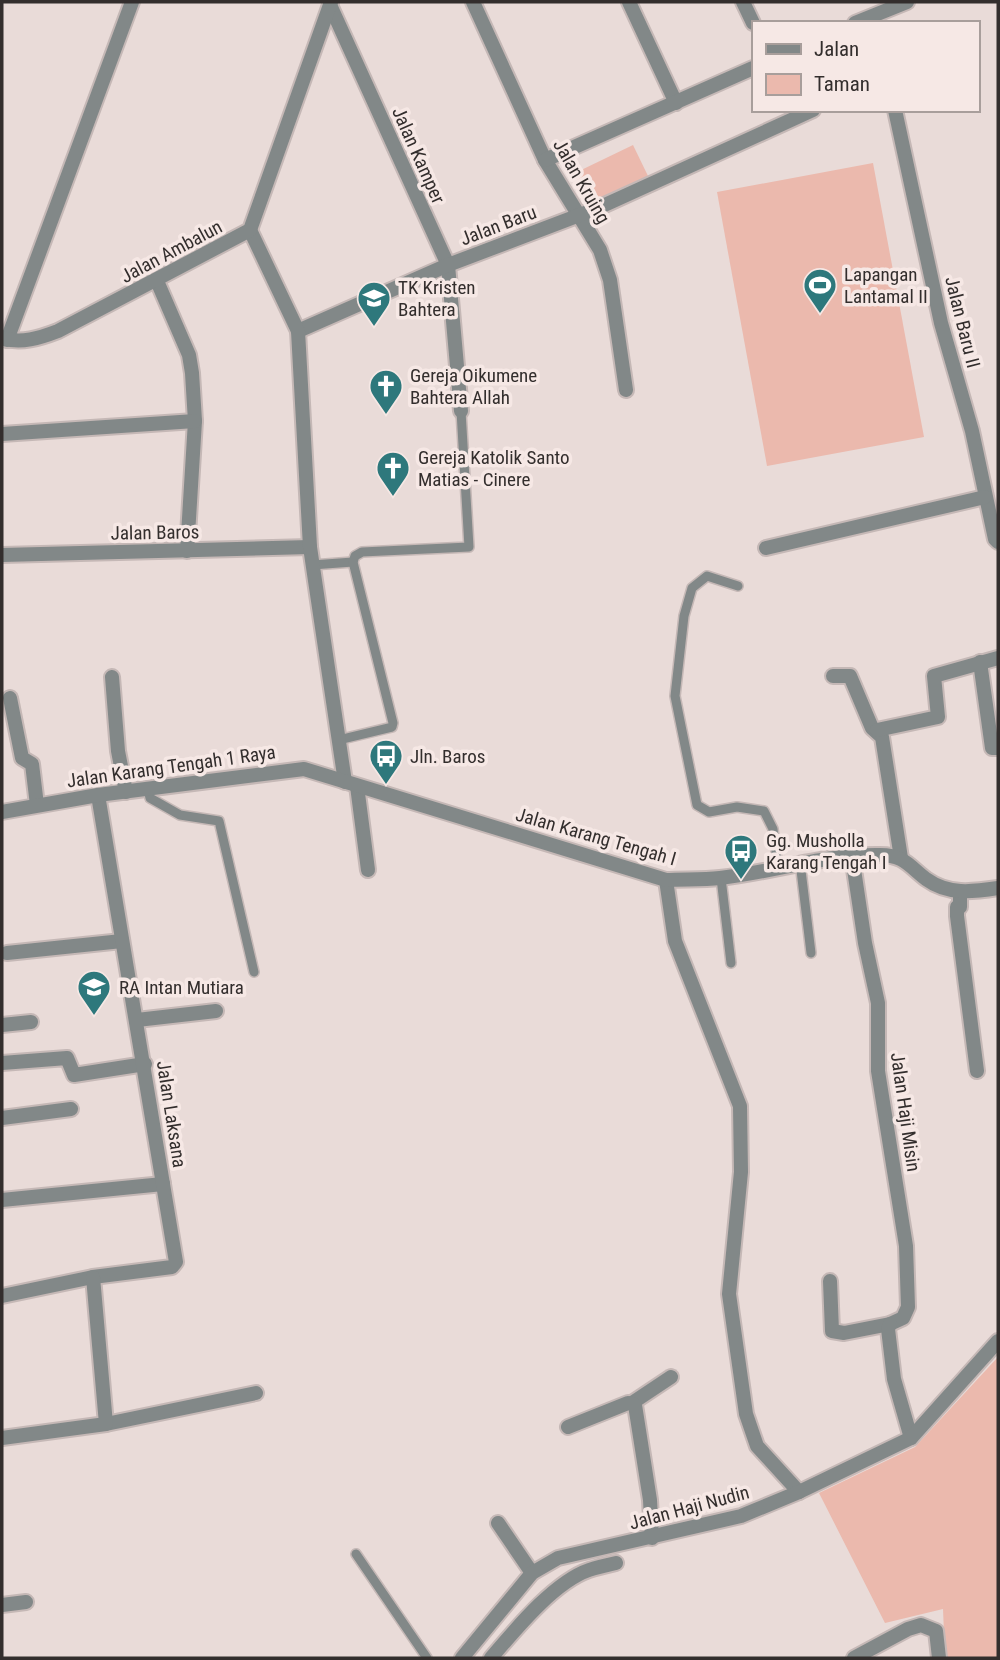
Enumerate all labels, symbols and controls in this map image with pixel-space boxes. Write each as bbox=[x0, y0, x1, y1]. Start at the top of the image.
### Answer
legend bbox=[752, 21, 979, 112]
text: Jalan bbox=[814, 37, 859, 61]
text: Taman bbox=[814, 72, 870, 96]
street label: Jalan Kamper bbox=[387, 103, 450, 207]
street label: Jalan Kruing bbox=[548, 135, 615, 228]
street label: Jalan Baru bbox=[457, 200, 540, 250]
street label: Jalan Ambalun bbox=[116, 215, 226, 288]
place label: Lapangan Lantamal II bbox=[844, 263, 928, 308]
sports icon: Lapangan Lantamal II bbox=[801, 266, 839, 315]
street label: Jalan Baru II bbox=[940, 274, 985, 370]
place label: TK Kristen Bahtera bbox=[398, 276, 476, 321]
school or university icon: TK Kristen Bahtera bbox=[355, 279, 393, 328]
place label: Gereja Oikumene Bahtera Allah bbox=[410, 364, 537, 409]
church icon: Gereja Oikumene Bahtera Allah bbox=[367, 367, 405, 416]
place label: Gereja Katolik Santo Matias - Cinere bbox=[418, 446, 570, 491]
church icon: Gereja Katolik Santo Matias - Cinere bbox=[374, 449, 412, 498]
street label: Jalan Baros bbox=[111, 520, 199, 545]
bus stop icon: Jln. Baros bbox=[367, 737, 405, 786]
street label: Jalan Karang Tengah 1 Raya bbox=[65, 740, 277, 793]
place label: Jln. Baros bbox=[410, 745, 485, 768]
street label: Jalan Karang Tengah I bbox=[513, 803, 679, 870]
place label: Gg. Musholla Karang Tengah I bbox=[766, 829, 886, 874]
bus stop icon: Gg. Musholla Karang Tengah I bbox=[722, 832, 760, 881]
school or university icon: RA Intan Mutiara bbox=[75, 968, 113, 1017]
place label: RA Intan Mutiara bbox=[119, 976, 244, 999]
street label: Jalan Haji Misin bbox=[886, 1051, 925, 1173]
street label: Jalan Laksana bbox=[152, 1059, 191, 1169]
street label: Jalan Haji Nudin bbox=[627, 1480, 752, 1535]

